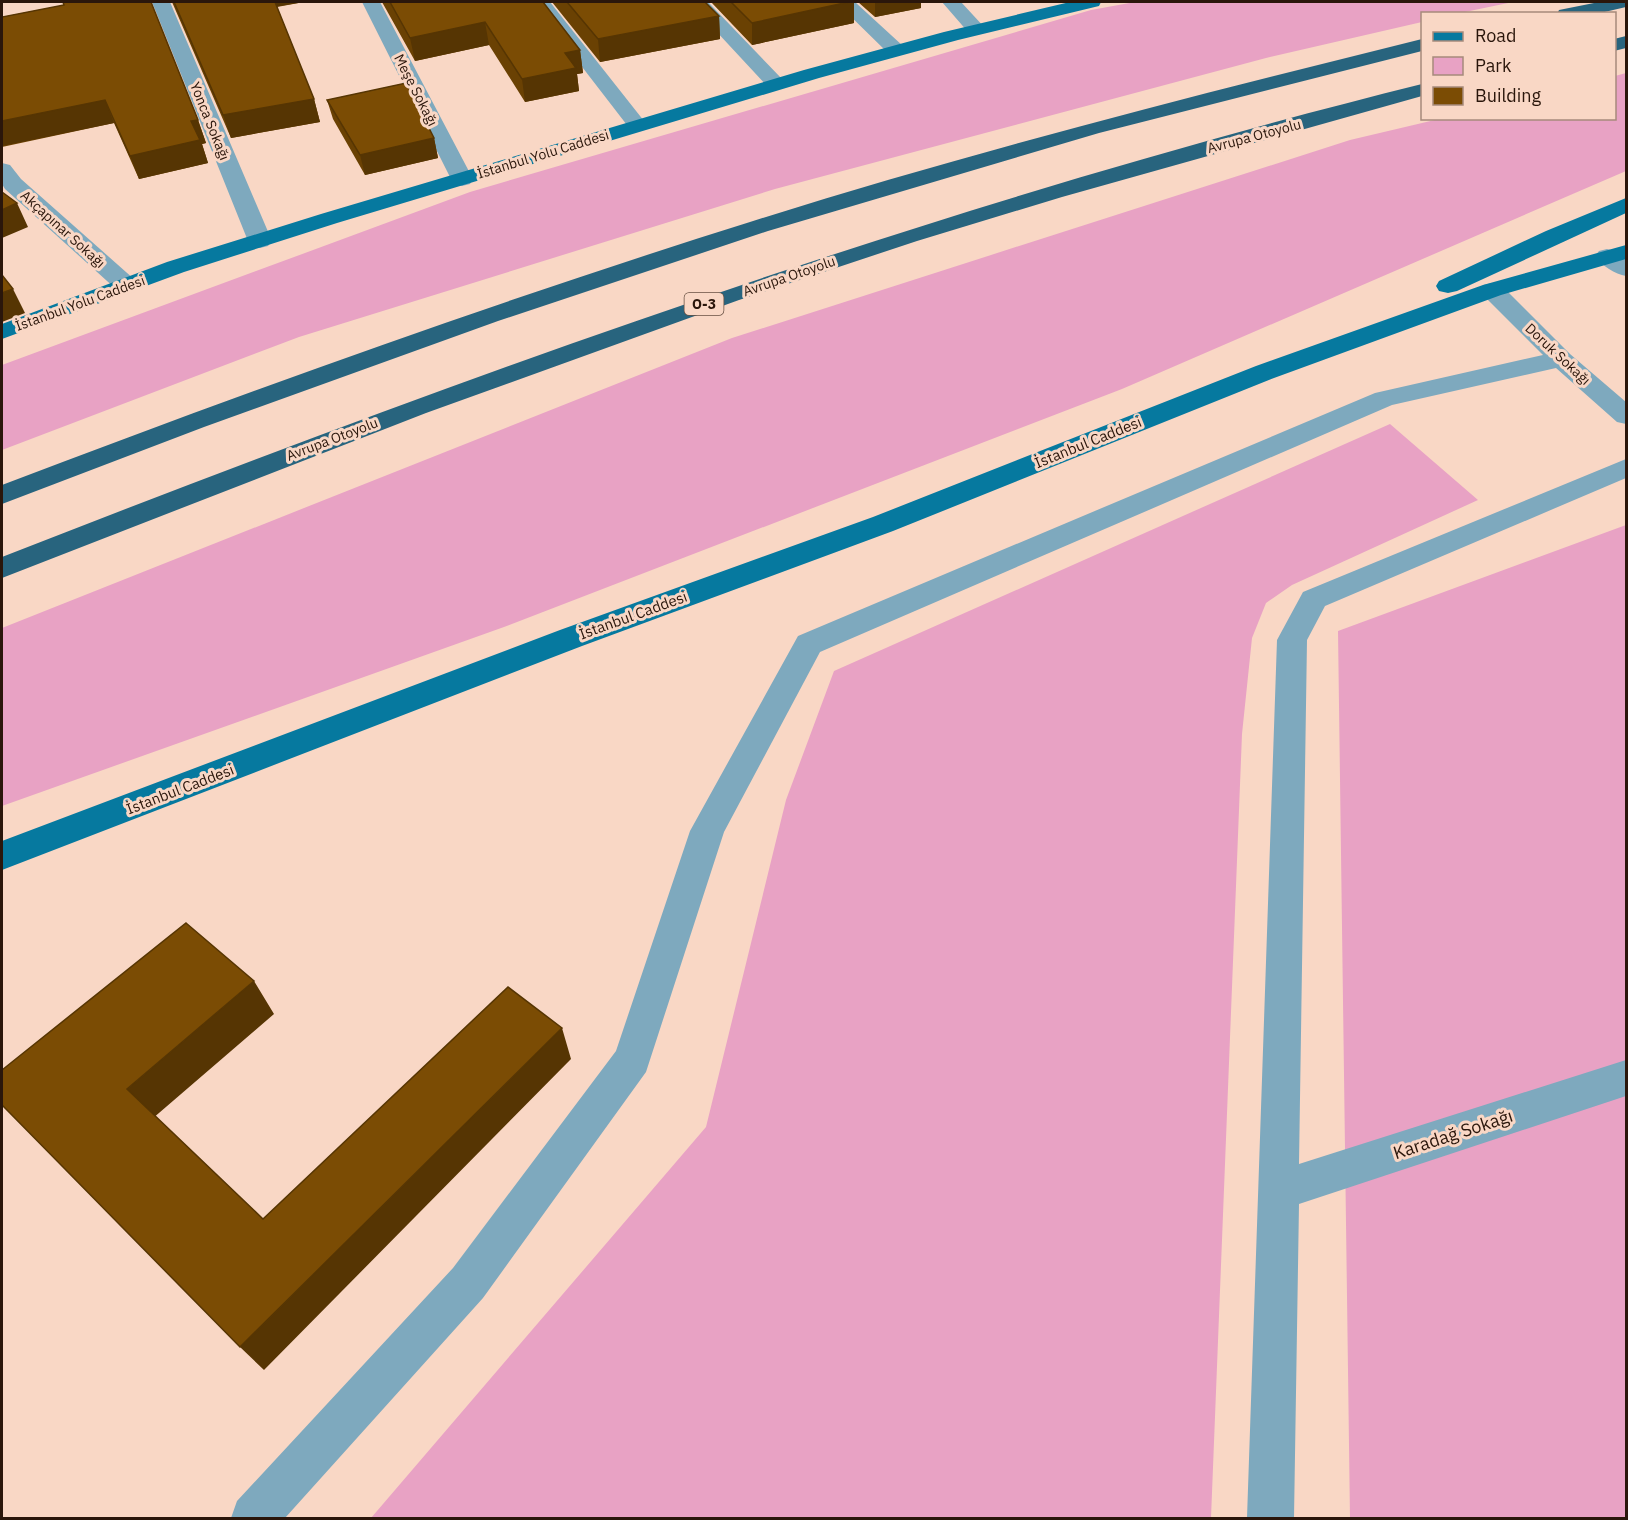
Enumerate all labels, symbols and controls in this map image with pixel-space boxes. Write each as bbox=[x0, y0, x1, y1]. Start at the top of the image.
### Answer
legend bbox=[1421, 12, 1616, 120]
text: Road bbox=[1475, 24, 1516, 47]
street label: Meşe Sokağı bbox=[390, 51, 442, 129]
text: Park bbox=[1475, 54, 1512, 77]
street label: Yonca Sokağı bbox=[186, 79, 234, 163]
text: Building bbox=[1475, 84, 1542, 107]
street label: Avrupa Otoyolu bbox=[1205, 115, 1303, 157]
street label: İstanbul Yolu Caddesi bbox=[475, 125, 611, 183]
street label: Akçapınar Sokağı bbox=[17, 186, 109, 272]
street label: Avrupa Otoyolu bbox=[740, 252, 838, 300]
street label: İstanbul Yolu Caddesi bbox=[13, 271, 147, 335]
road number: O-3 bbox=[684, 293, 724, 315]
street label: Doruk Sokağı bbox=[1522, 319, 1594, 389]
street label: İstanbul Caddesi bbox=[1032, 412, 1144, 472]
street label: Avrupa Otoyolu bbox=[284, 413, 380, 465]
street label: İstanbul Caddesi bbox=[576, 587, 690, 643]
street label: İstanbul Caddesi bbox=[123, 760, 237, 818]
street label: Karadağ Sokağı bbox=[1390, 1104, 1516, 1164]

